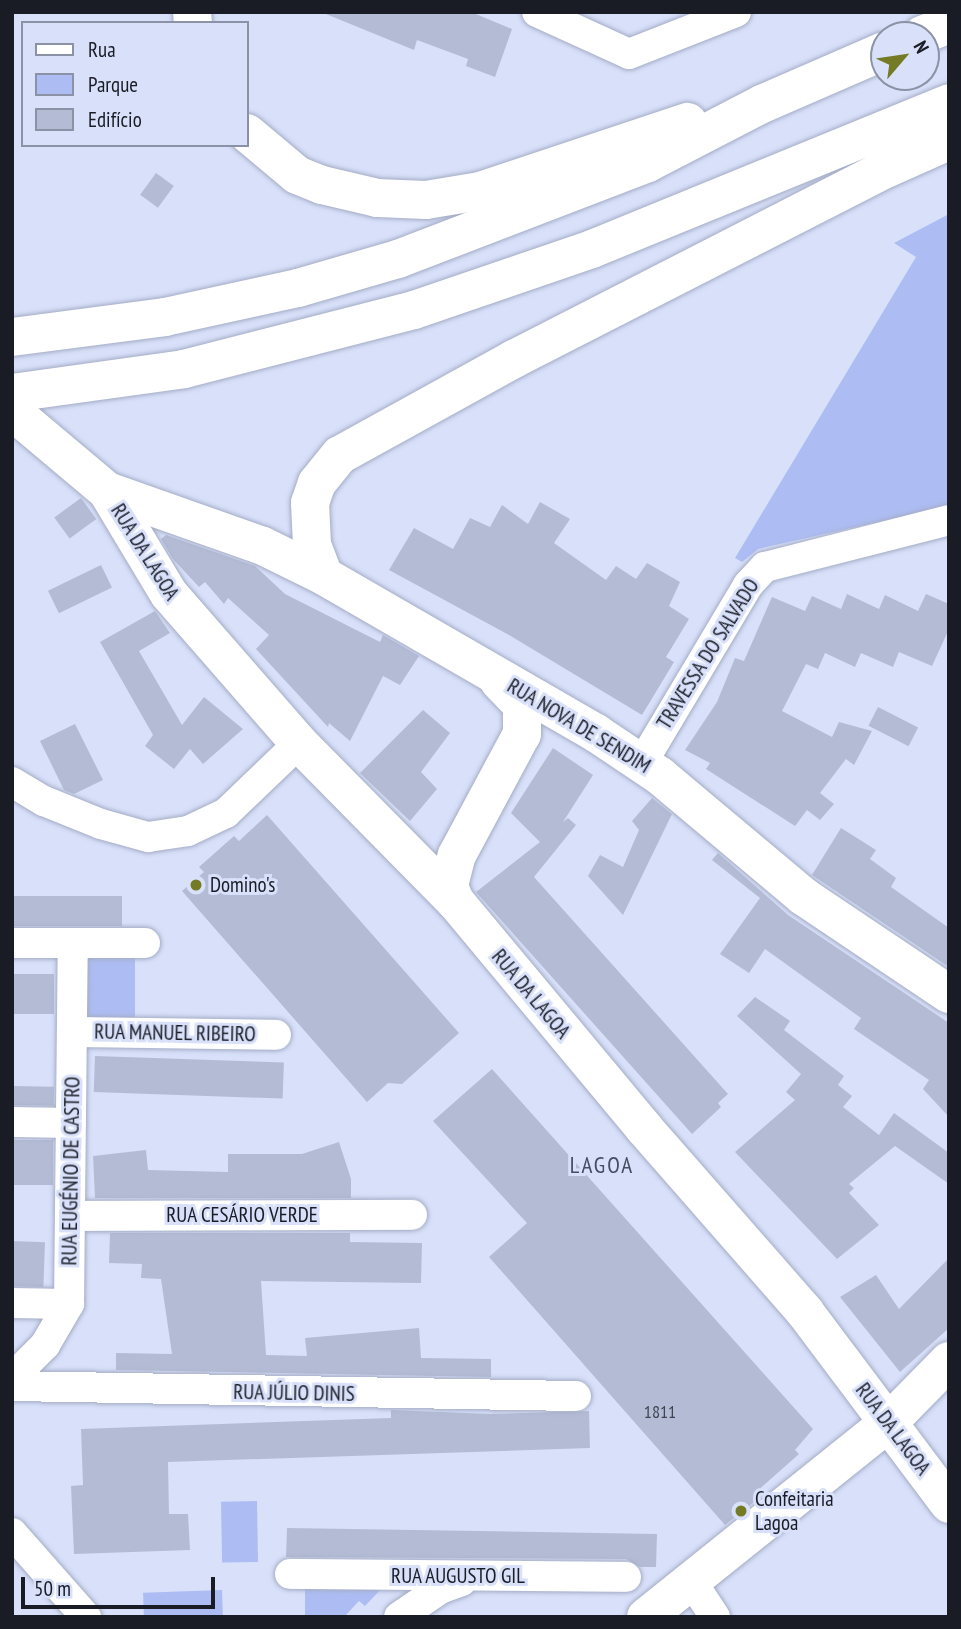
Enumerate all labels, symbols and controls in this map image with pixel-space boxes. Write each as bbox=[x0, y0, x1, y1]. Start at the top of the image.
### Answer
legend bbox=[21, 21, 248, 147]
north arrow bbox=[870, 21, 940, 91]
text: Rua bbox=[88, 36, 116, 63]
text: N bbox=[909, 36, 935, 57]
text: Parque bbox=[88, 71, 138, 98]
text: Edifício bbox=[88, 106, 142, 133]
street label: RUA DA LAGOA bbox=[105, 499, 185, 605]
street label: TRAVESSA DO SALVADO bbox=[651, 574, 765, 734]
street label: RUA NOVA DE SENDIM bbox=[502, 673, 656, 779]
place label: Domino's bbox=[210, 872, 275, 898]
marker: Domino's bbox=[188, 877, 204, 893]
street label: RUA DA LAGOA bbox=[486, 944, 576, 1044]
street label: RUA MANUEL RIBEIRO bbox=[93, 1019, 257, 1047]
street label: RUA EUGÉNIO DE CASTRO bbox=[57, 1076, 85, 1266]
district label: LAGOA bbox=[570, 1151, 634, 1179]
street label: RUA CESÁRIO VERDE bbox=[166, 1202, 318, 1228]
street label: RUA DA LAGOA bbox=[850, 1377, 936, 1481]
street label: RUA JÚLIO DINIS bbox=[233, 1379, 355, 1407]
house number: 1811 bbox=[644, 1401, 676, 1423]
place label: Confeitaria Lagoa bbox=[755, 1486, 834, 1536]
marker: Confeitaria Lagoa bbox=[733, 1503, 749, 1519]
scale bar bbox=[24, 1562, 219, 1606]
street label: RUA AUGUSTO GIL bbox=[390, 1563, 526, 1589]
text: 50 m bbox=[34, 1575, 71, 1602]

